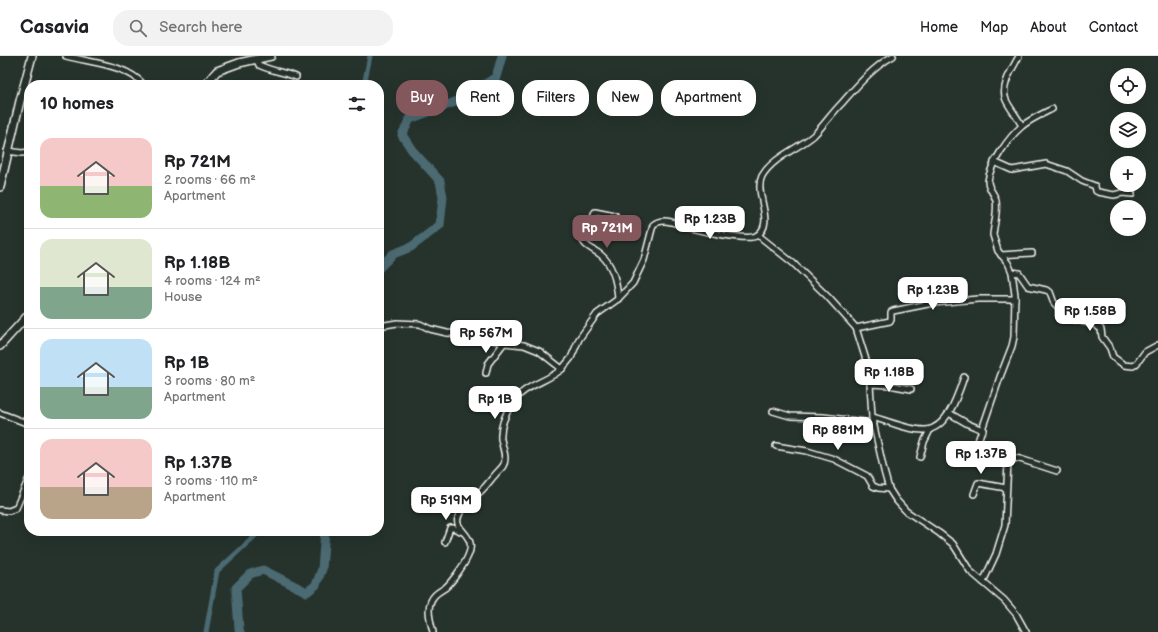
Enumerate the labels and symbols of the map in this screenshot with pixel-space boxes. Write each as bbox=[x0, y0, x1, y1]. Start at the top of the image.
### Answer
pin: Rp 1.23B bbox=[669, 206, 751, 240]
pin: Rp 721M bbox=[570, 215, 644, 249]
pin: Rp 1.23B bbox=[892, 277, 974, 311]
pin: Rp 1.58B bbox=[1049, 298, 1131, 332]
pin: Rp 567M bbox=[449, 320, 523, 354]
pin: Rp 1.18B bbox=[848, 359, 930, 393]
pin: Rp 1B bbox=[467, 386, 523, 420]
pin: Rp 881M bbox=[801, 417, 875, 451]
pin: Rp 1.37B bbox=[940, 441, 1022, 475]
pin: Rp 519M bbox=[409, 487, 483, 521]

